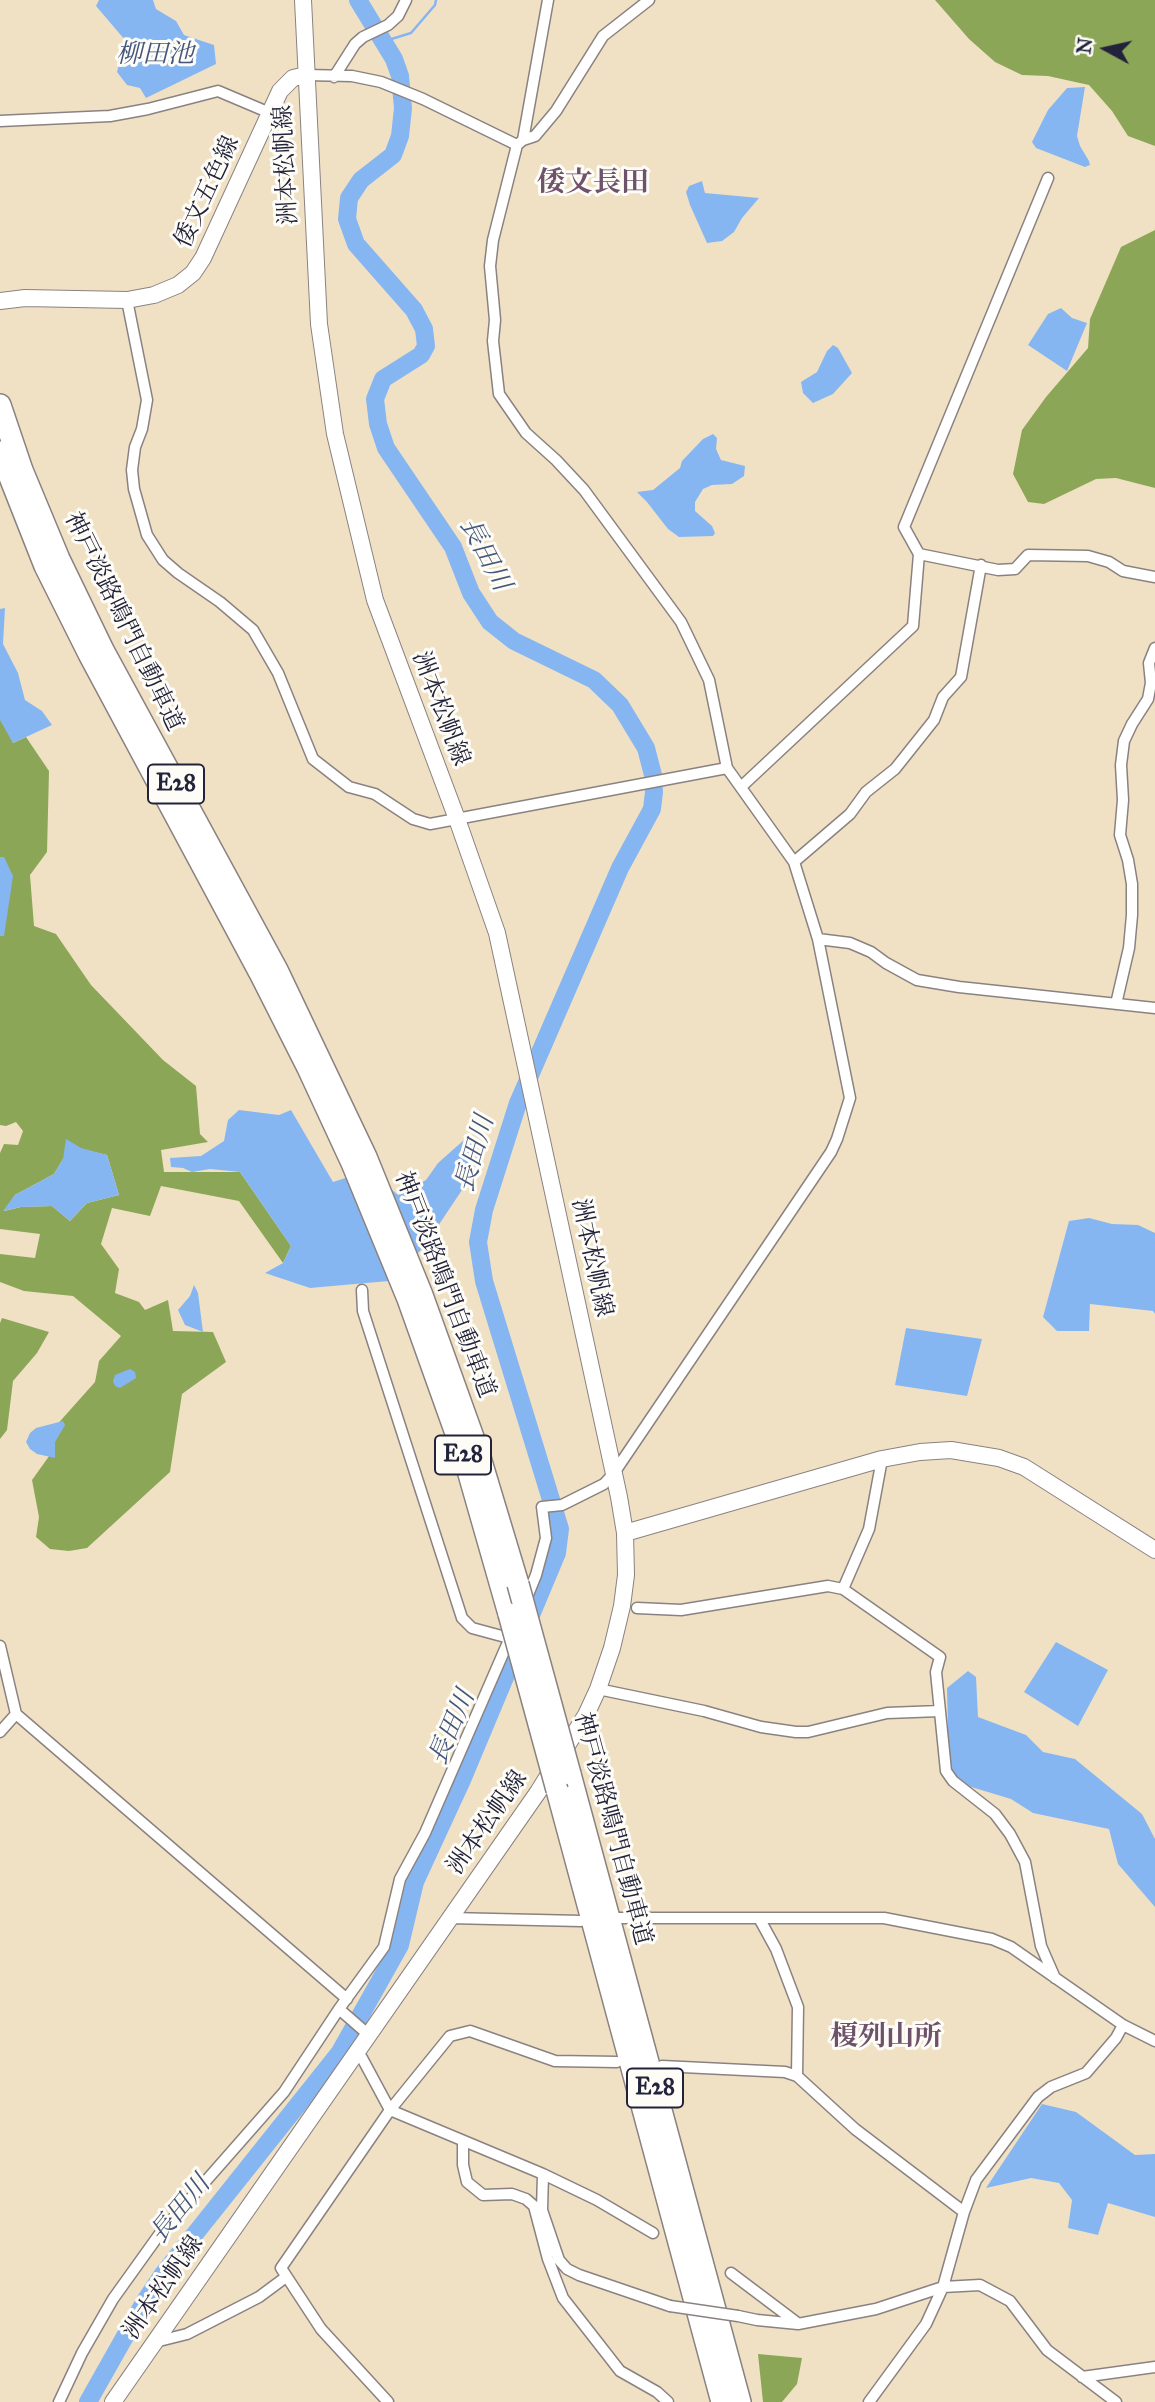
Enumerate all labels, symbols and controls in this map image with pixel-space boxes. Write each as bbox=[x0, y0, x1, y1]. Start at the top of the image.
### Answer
north arrow bbox=[1071, 14, 1141, 84]
text: N bbox=[1072, 36, 1097, 56]
water label: 柳田池 bbox=[116, 40, 194, 72]
street label: 洲本松帆線 bbox=[269, 104, 305, 226]
street label: 倭文五色線 bbox=[170, 132, 246, 252]
district label: 倭文長田 bbox=[537, 167, 649, 201]
street label: 神戸淡路鳴門自動車道 bbox=[57, 508, 189, 736]
water label: 長田川 bbox=[452, 513, 516, 597]
street label: 洲本松帆線 bbox=[405, 648, 475, 770]
road number: E28 bbox=[148, 764, 204, 804]
water label: 長田川 bbox=[450, 1112, 502, 1196]
street label: 神戸淡路鳴門自動車道 bbox=[388, 1168, 500, 1402]
street label: 洲本松帆線 bbox=[564, 1196, 618, 1320]
road number: E28 bbox=[435, 1436, 491, 1474]
water label: 長田川 bbox=[423, 1686, 483, 1770]
street label: 神戸淡路鳴門自動車道 bbox=[567, 1709, 657, 1949]
street label: 洲本松帆線 bbox=[442, 1766, 534, 1880]
district label: 榎列山所 bbox=[830, 2021, 942, 2055]
road number: E28 bbox=[627, 2068, 683, 2108]
water label: 長田川 bbox=[144, 2170, 218, 2250]
street label: 洲本松帆線 bbox=[118, 2231, 210, 2345]

